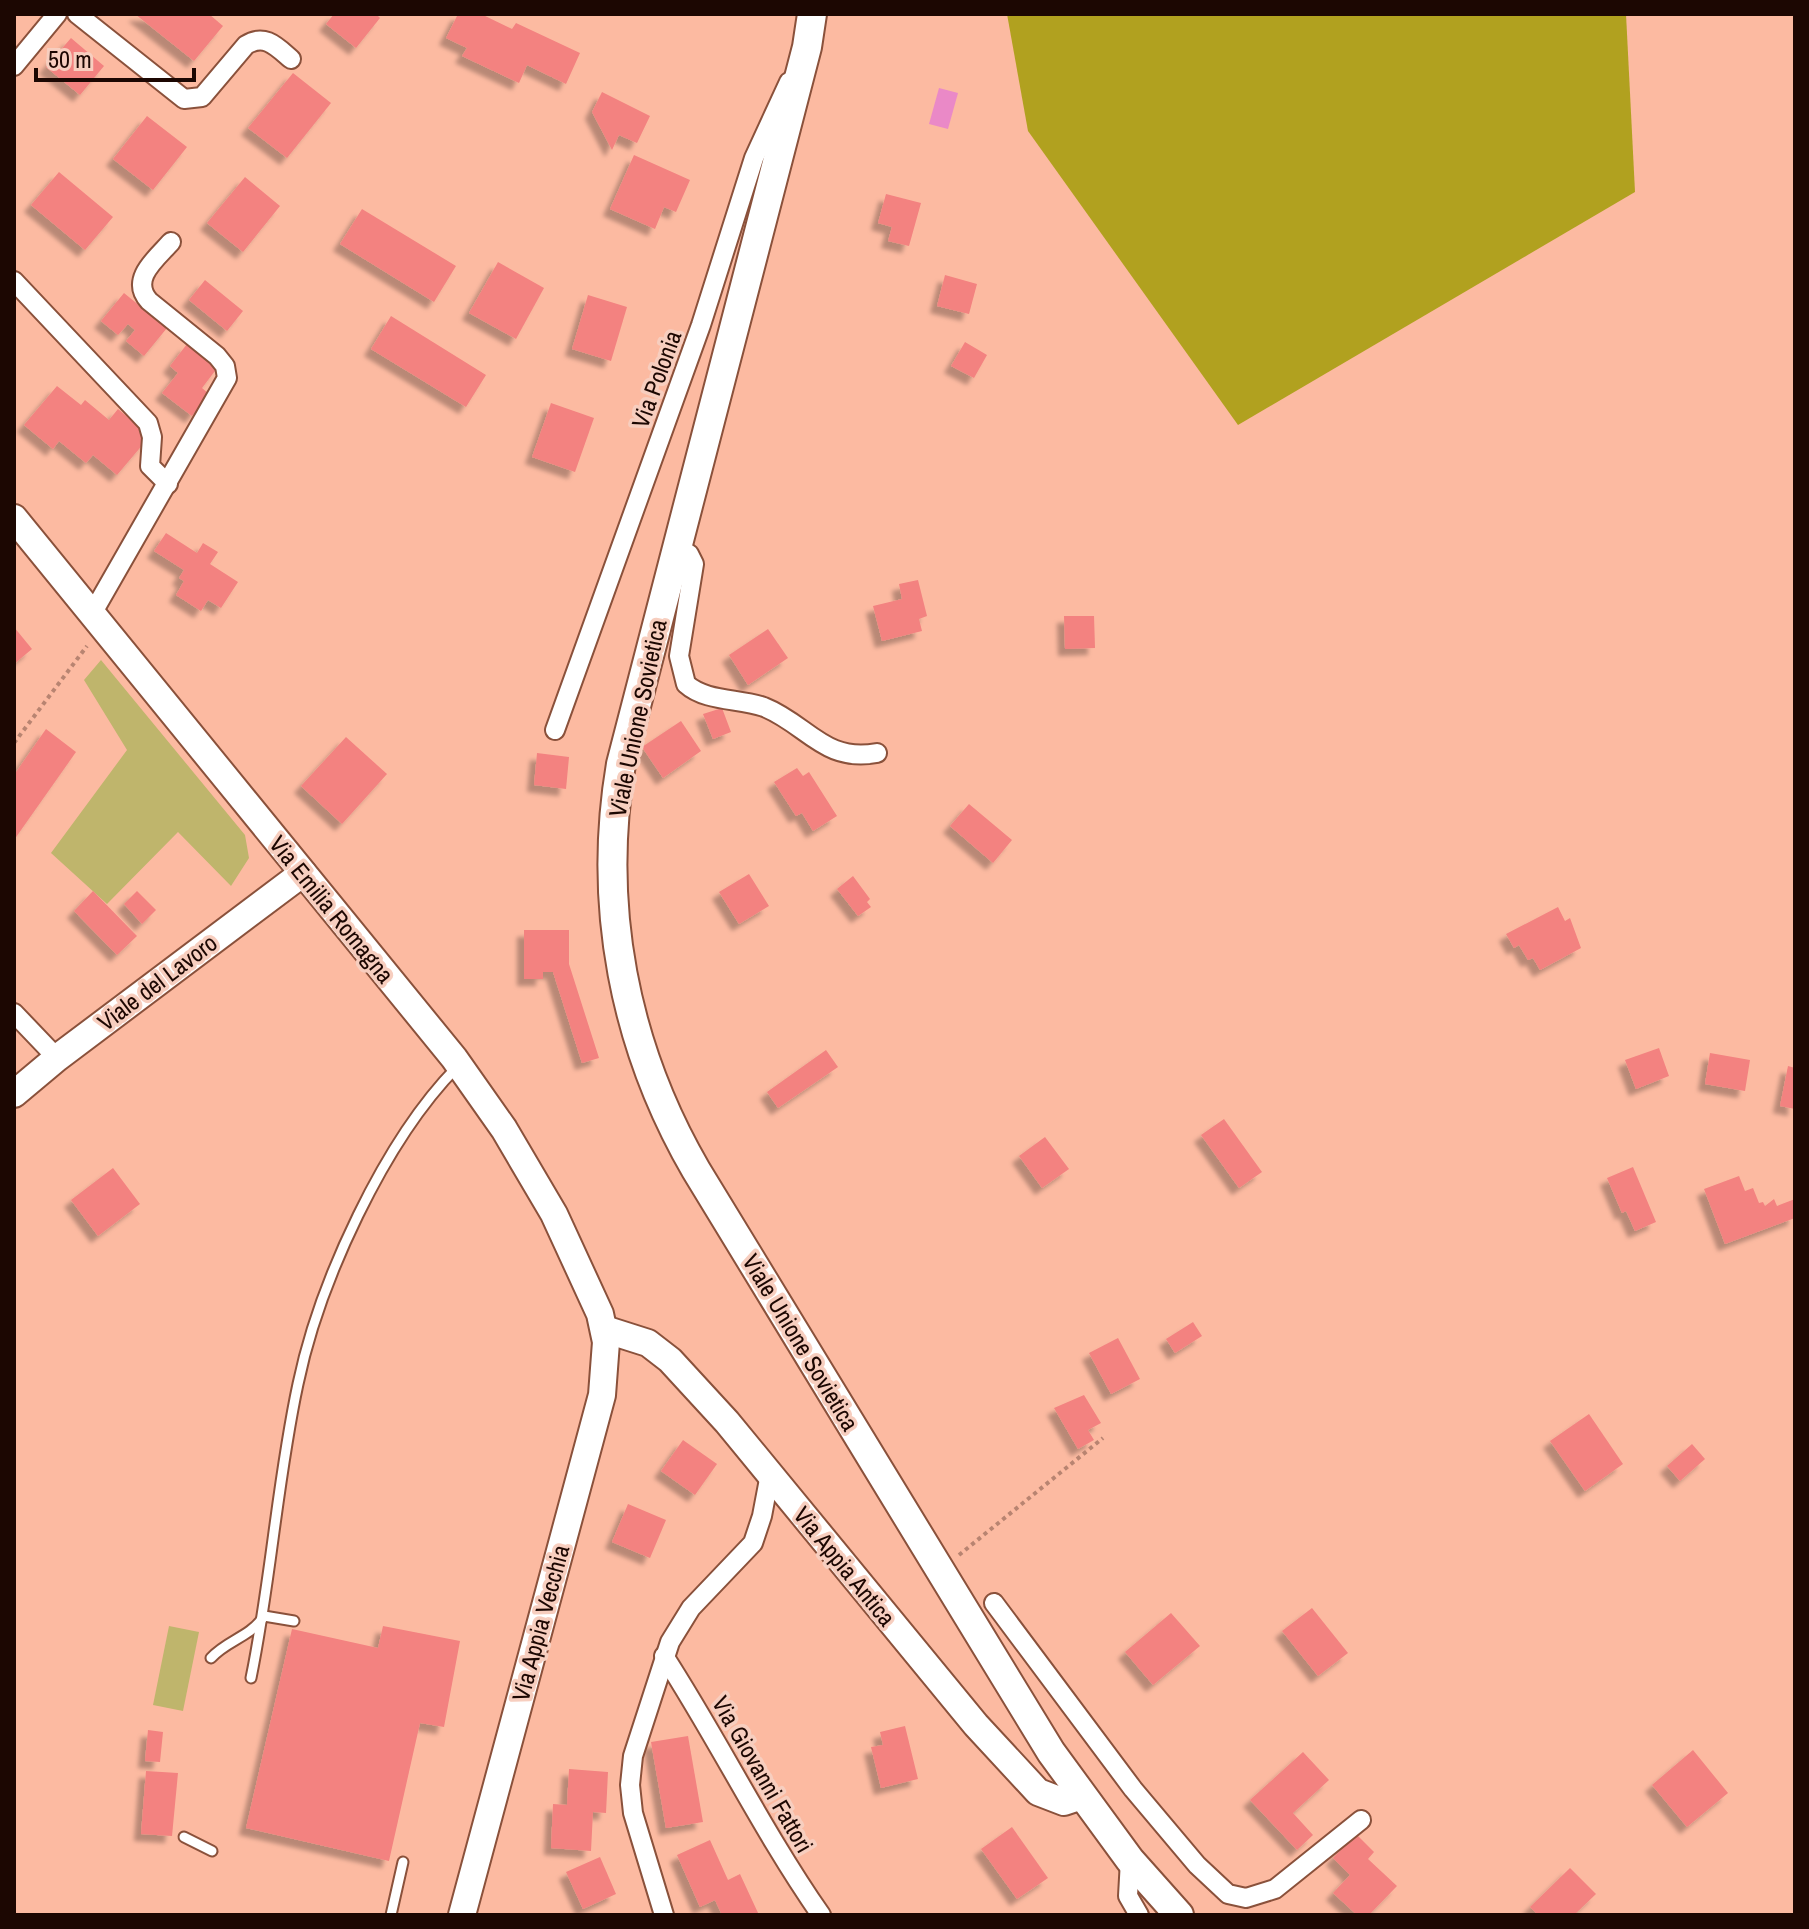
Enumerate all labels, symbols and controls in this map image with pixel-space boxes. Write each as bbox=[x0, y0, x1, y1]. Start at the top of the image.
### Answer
scale bar bbox=[36, 32, 194, 82]
text: 50 m bbox=[48, 43, 92, 75]
street label: Via Polonia bbox=[624, 326, 688, 432]
street label: Viale Unione Sovietica bbox=[600, 616, 674, 820]
street label: Via Emilia Romagna bbox=[263, 829, 402, 990]
street label: Viale del Lavoro bbox=[91, 927, 223, 1037]
street label: Viale Unione Sovietica bbox=[736, 1248, 866, 1436]
street label: Via Appia Antica bbox=[787, 1499, 903, 1633]
street label: Via Appia Vecchia bbox=[504, 1541, 576, 1705]
street label: Via Giovanni Fattori bbox=[705, 1690, 821, 1858]

